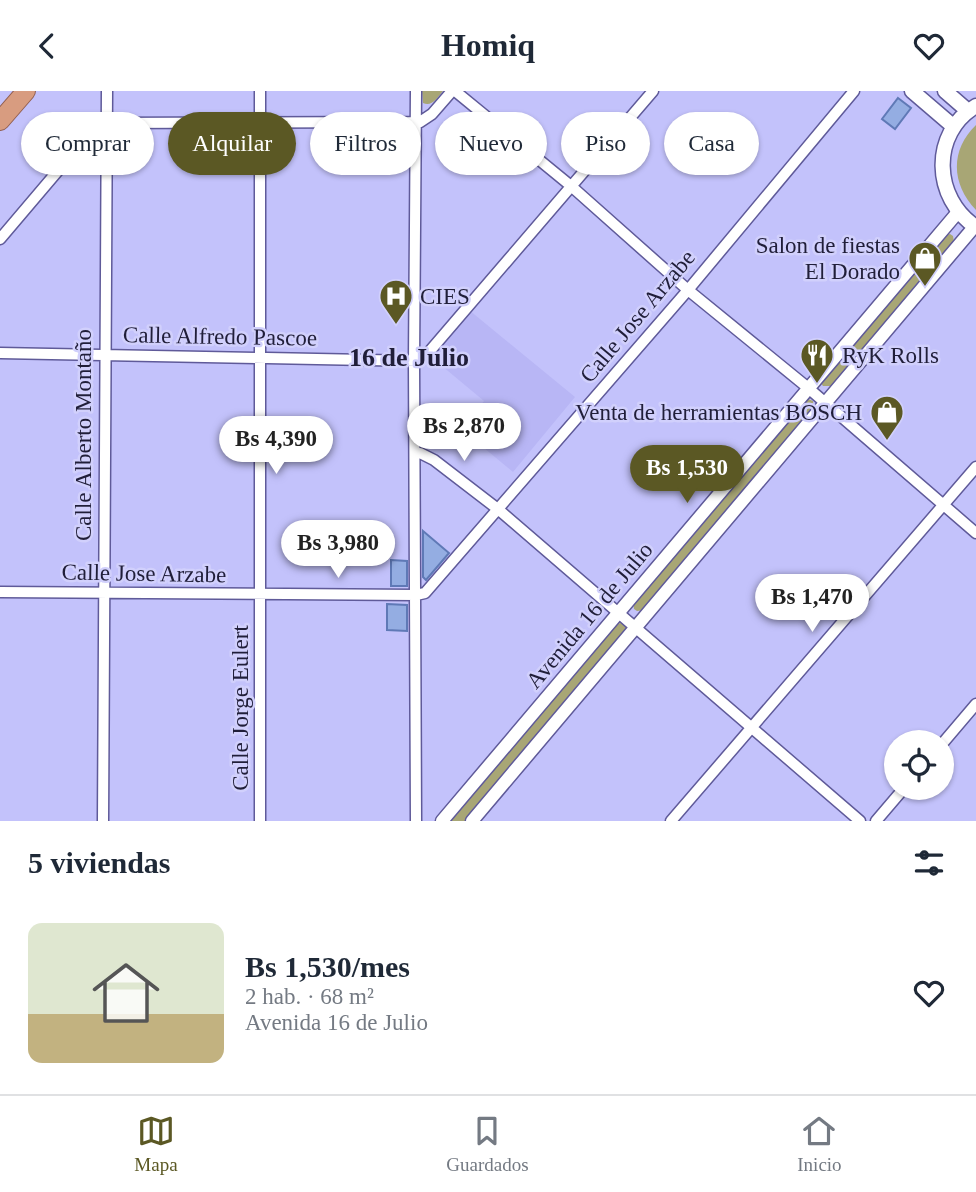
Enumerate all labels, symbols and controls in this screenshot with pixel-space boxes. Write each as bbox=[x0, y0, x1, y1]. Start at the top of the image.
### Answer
icon: back bbox=[28, 27, 66, 65]
text: Homiq bbox=[441, 27, 535, 63]
icon: heart bbox=[910, 27, 948, 65]
chip: Comprar bbox=[21, 112, 154, 175]
chip: Alquilar bbox=[168, 112, 296, 175]
chip: Filtros bbox=[310, 112, 421, 175]
chip: Nuevo bbox=[435, 112, 547, 175]
chip: Piso bbox=[561, 112, 650, 175]
chip: Casa bbox=[664, 112, 759, 175]
place label: Salon de fiestas El Dorado bbox=[756, 233, 900, 284]
shop icon: Salon de fiestas El Dorado bbox=[906, 239, 944, 288]
street label: Calle Jose Arzabe bbox=[575, 245, 700, 387]
hospital icon: CIES bbox=[377, 277, 415, 326]
place label: CIES bbox=[420, 284, 470, 309]
street label: Calle Alfredo Pascoe bbox=[123, 322, 317, 351]
street label: Calle Alberto Montaño bbox=[71, 329, 96, 541]
restaurant icon: RyK Rolls bbox=[798, 336, 836, 385]
district label: 16 de Julio bbox=[349, 343, 469, 372]
place label: RyK Rolls bbox=[842, 343, 939, 368]
shop icon: Venta de herramientas BOSCH bbox=[868, 393, 906, 442]
place label: Venta de herramientas BOSCH bbox=[575, 400, 862, 425]
pin: Bs 2,870 bbox=[392, 403, 536, 463]
text: Bs 2,870 bbox=[423, 413, 505, 438]
pin: Bs 4,390 bbox=[204, 417, 348, 476]
text: Bs 4,390 bbox=[235, 426, 317, 451]
pin: Bs 1,530 bbox=[615, 445, 759, 505]
text: Bs 1,530 bbox=[646, 455, 728, 480]
pin: Bs 3,980 bbox=[266, 521, 410, 580]
text: Bs 3,980 bbox=[297, 530, 379, 555]
street label: Avenida 16 de Julio bbox=[521, 537, 658, 693]
street label: Calle Jose Arzabe bbox=[61, 560, 227, 587]
pin: Bs 1,470 bbox=[740, 575, 884, 634]
text: Bs 1,470 bbox=[771, 584, 853, 609]
street label: Calle Jorge Eulert bbox=[228, 625, 253, 791]
map controls bbox=[884, 730, 954, 800]
button: locate bbox=[884, 730, 954, 800]
icon: filters bbox=[910, 844, 948, 882]
text: 5 viviendas bbox=[28, 846, 171, 879]
text: Bs 1,530/mes bbox=[245, 950, 410, 983]
icon: home bbox=[84, 951, 168, 1035]
icon: heart bbox=[910, 974, 948, 1012]
text: 2 hab. · 68 m² bbox=[245, 984, 374, 1009]
text: Avenida 16 de Julio bbox=[245, 1010, 428, 1035]
tab: Mapa bbox=[134, 1112, 178, 1176]
tab: Guardados bbox=[446, 1112, 529, 1176]
tab: Inicio bbox=[797, 1112, 842, 1176]

